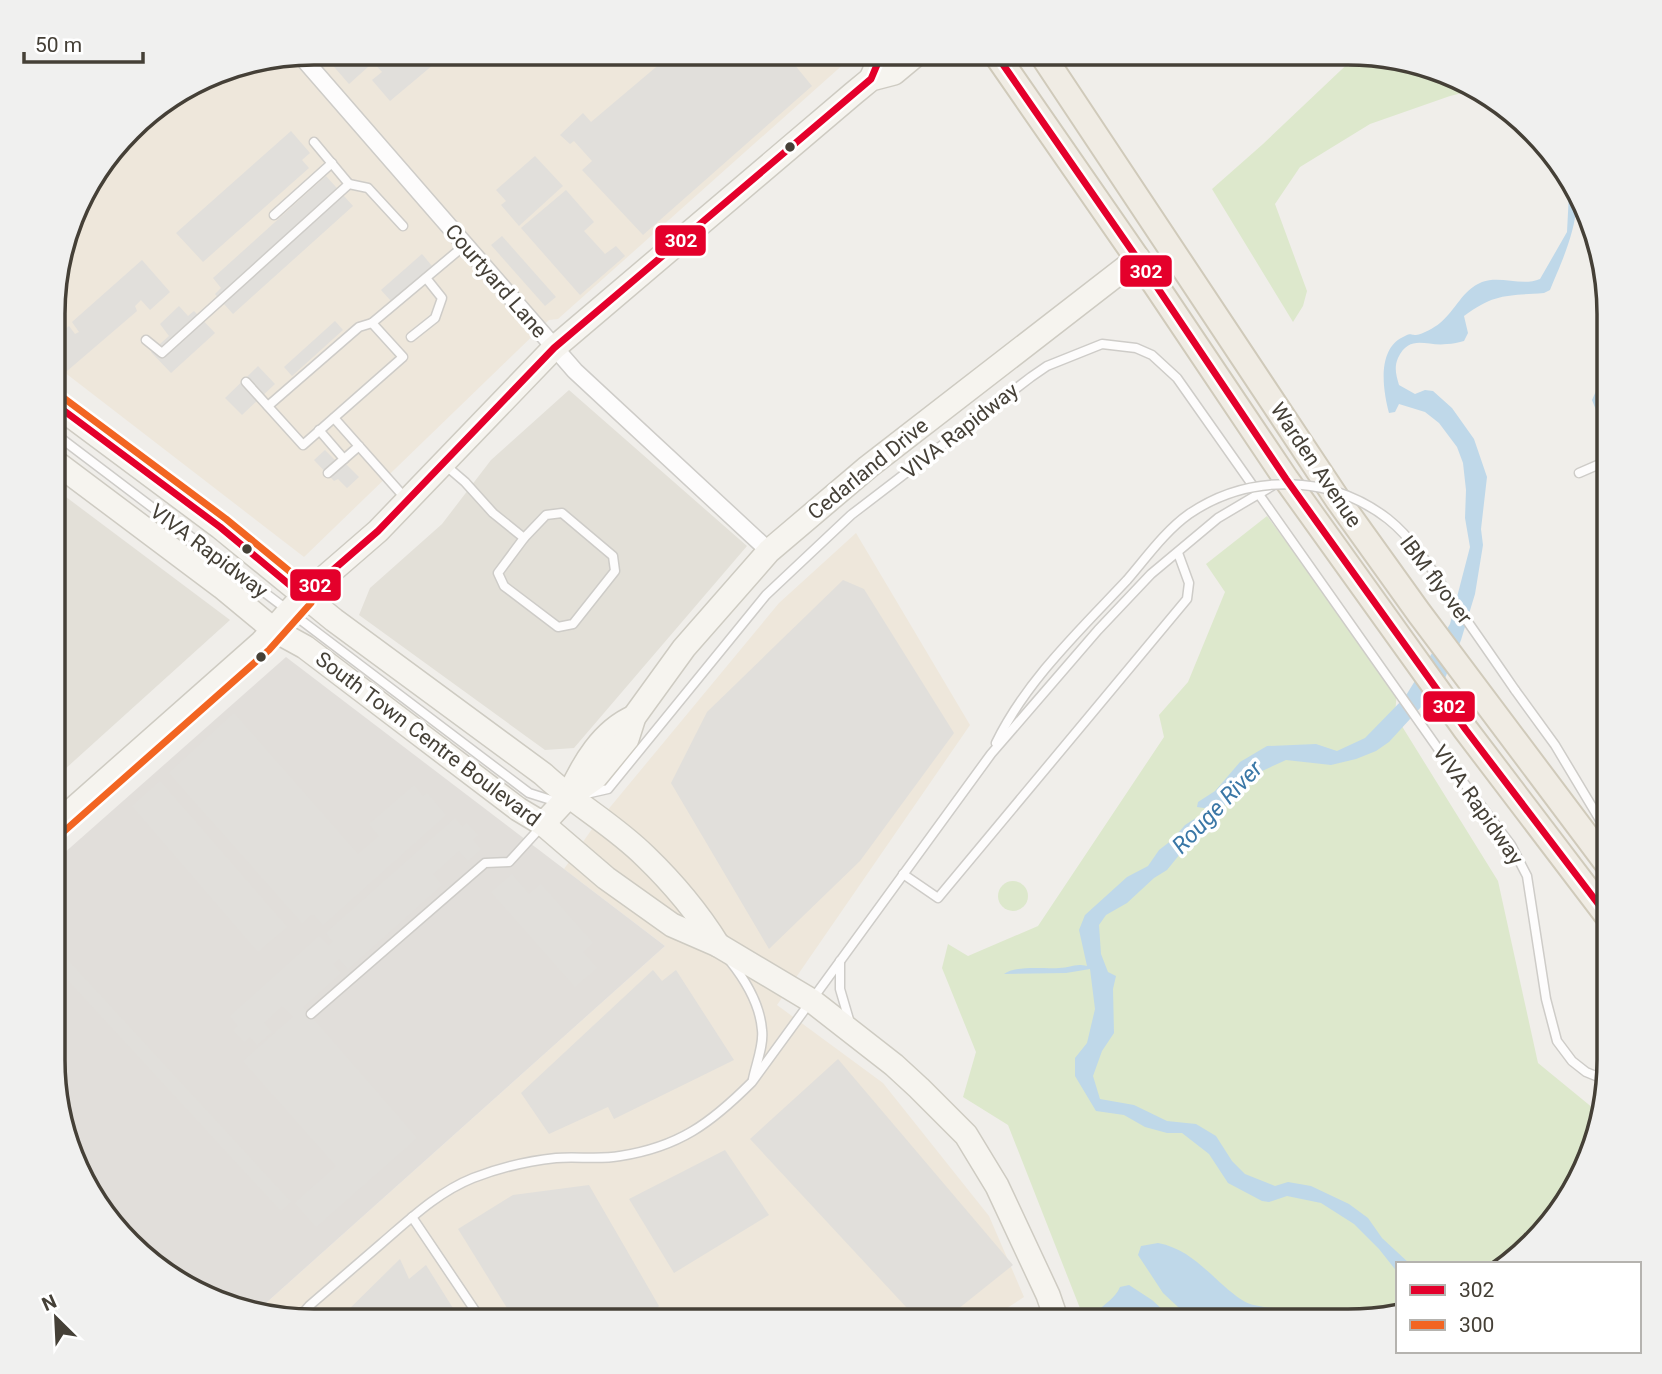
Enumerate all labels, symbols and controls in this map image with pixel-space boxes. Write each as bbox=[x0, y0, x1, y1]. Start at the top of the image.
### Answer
scale bar bbox=[24, 21, 144, 65]
text: 50 m bbox=[35, 33, 82, 57]
unlabelled marker bbox=[783, 140, 797, 154]
street label: Courtyard Lane bbox=[440, 219, 552, 343]
line badge: 302 bbox=[654, 224, 707, 257]
text: 302 bbox=[665, 229, 697, 252]
line badge: 302 bbox=[1119, 254, 1173, 288]
text: 302 bbox=[1130, 260, 1162, 283]
street label: VIVA Rapidway bbox=[897, 378, 1023, 484]
street label: Warden Avenue bbox=[1265, 398, 1367, 532]
street label: Cedarland Drive bbox=[803, 413, 933, 525]
street label: VIVA Rapidway bbox=[146, 499, 272, 603]
street label: IBM flyover bbox=[1395, 531, 1477, 629]
unlabelled marker bbox=[240, 542, 254, 556]
line badge: 302 bbox=[289, 568, 342, 602]
text: 302 bbox=[299, 574, 331, 597]
street label: South Town Centre Boulevard bbox=[311, 647, 545, 831]
unlabelled marker bbox=[254, 650, 268, 664]
line badge: 302 bbox=[1422, 690, 1476, 723]
text: 302 bbox=[1433, 695, 1465, 718]
street label: VIVA Rapidway bbox=[1428, 740, 1528, 870]
water label: Rouge River bbox=[1167, 755, 1269, 859]
legend bbox=[1396, 1262, 1641, 1353]
text: 302 bbox=[1459, 1278, 1495, 1302]
north arrow bbox=[21, 1283, 91, 1353]
text: N bbox=[38, 1290, 60, 1316]
text: 300 bbox=[1459, 1313, 1494, 1337]

